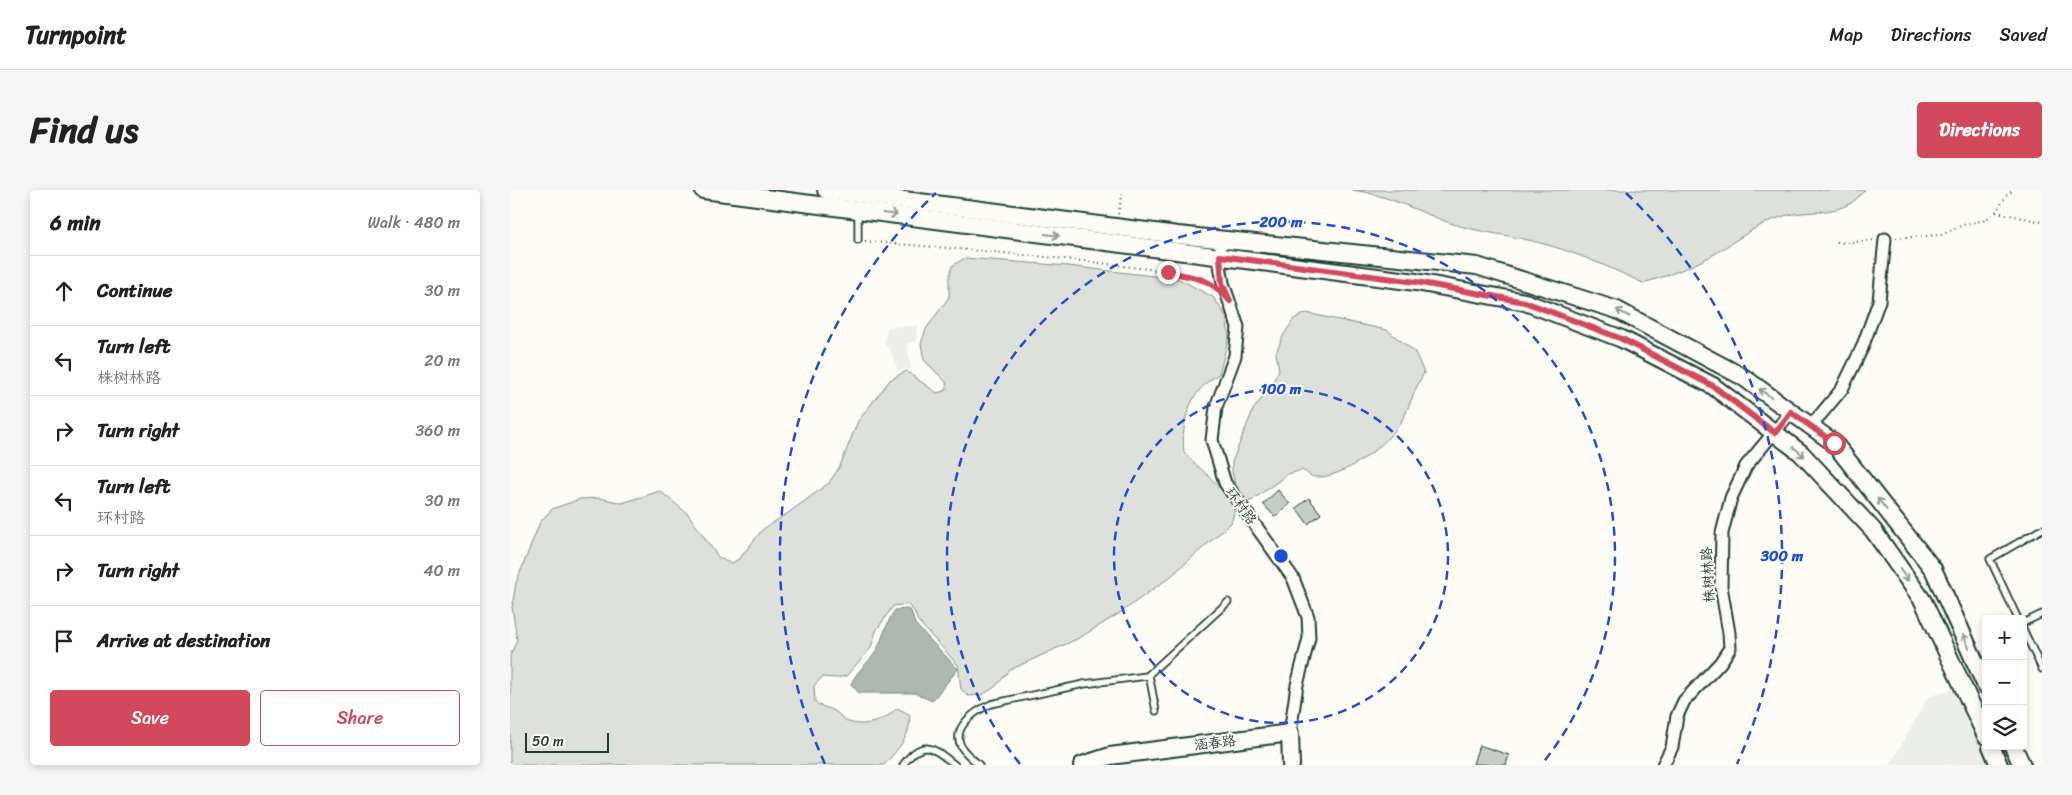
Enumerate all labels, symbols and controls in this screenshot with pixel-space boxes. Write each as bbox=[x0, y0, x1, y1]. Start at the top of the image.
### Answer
text: Turnpoint bbox=[25, 14, 127, 56]
text: Map bbox=[1830, 19, 1863, 51]
text: Directions bbox=[1891, 19, 1972, 51]
text: Saved bbox=[2000, 19, 2047, 51]
text: Find us bbox=[30, 99, 138, 161]
button: Directions bbox=[1917, 102, 2042, 158]
text: 6 min bbox=[50, 204, 101, 242]
text: Walk · 480 m bbox=[368, 208, 460, 237]
one-way arrow bbox=[882, 209, 898, 219]
text: 200 m bbox=[1258, 209, 1303, 235]
one-way arrow bbox=[1043, 230, 1059, 240]
route end bbox=[1157, 261, 1180, 284]
text: Continue bbox=[97, 274, 173, 307]
text: 30 m bbox=[425, 276, 460, 305]
icon: ahead bbox=[50, 277, 78, 305]
one-way arrow bbox=[1616, 308, 1631, 317]
text: Turn left bbox=[97, 330, 170, 363]
text: 20 m bbox=[424, 346, 460, 375]
icon: left bbox=[50, 347, 78, 375]
text: 株树林路 bbox=[97, 363, 161, 392]
text: 100 m bbox=[1261, 376, 1302, 402]
one-way arrow bbox=[1758, 388, 1772, 398]
text: Turn right bbox=[97, 414, 179, 447]
text: 360 m bbox=[416, 416, 460, 445]
icon: right bbox=[50, 417, 78, 445]
route start bbox=[1823, 432, 1846, 455]
one-way arrow bbox=[1792, 446, 1805, 457]
text: Turn left bbox=[97, 470, 170, 503]
street label: 环村路 bbox=[1219, 482, 1263, 530]
text: 30 m bbox=[425, 486, 460, 515]
icon: left bbox=[50, 487, 78, 515]
one-way arrow bbox=[1876, 497, 1887, 510]
text: 环村路 bbox=[97, 503, 145, 532]
text: 300 m bbox=[1760, 543, 1804, 569]
street label: 株树林路 bbox=[1694, 546, 1722, 604]
centre of rings bbox=[1272, 547, 1290, 565]
text: Turn right bbox=[97, 554, 179, 587]
text: 40 m bbox=[423, 556, 460, 585]
icon: right bbox=[50, 557, 78, 585]
one-way arrow bbox=[1899, 568, 1909, 582]
map controls bbox=[1982, 615, 2027, 750]
button: + bbox=[1982, 615, 2027, 660]
text: Arrive at destination bbox=[97, 624, 270, 657]
icon: arrive bbox=[50, 627, 78, 655]
one-way arrow bbox=[1960, 634, 1970, 649]
button: − bbox=[1982, 660, 2027, 705]
button: Save bbox=[50, 690, 250, 746]
button: Share bbox=[260, 690, 460, 746]
button: layers bbox=[1982, 705, 2027, 750]
street label: 涵春路 bbox=[1193, 728, 1237, 758]
text: 50 m bbox=[532, 729, 564, 754]
scale bar bbox=[525, 730, 609, 753]

